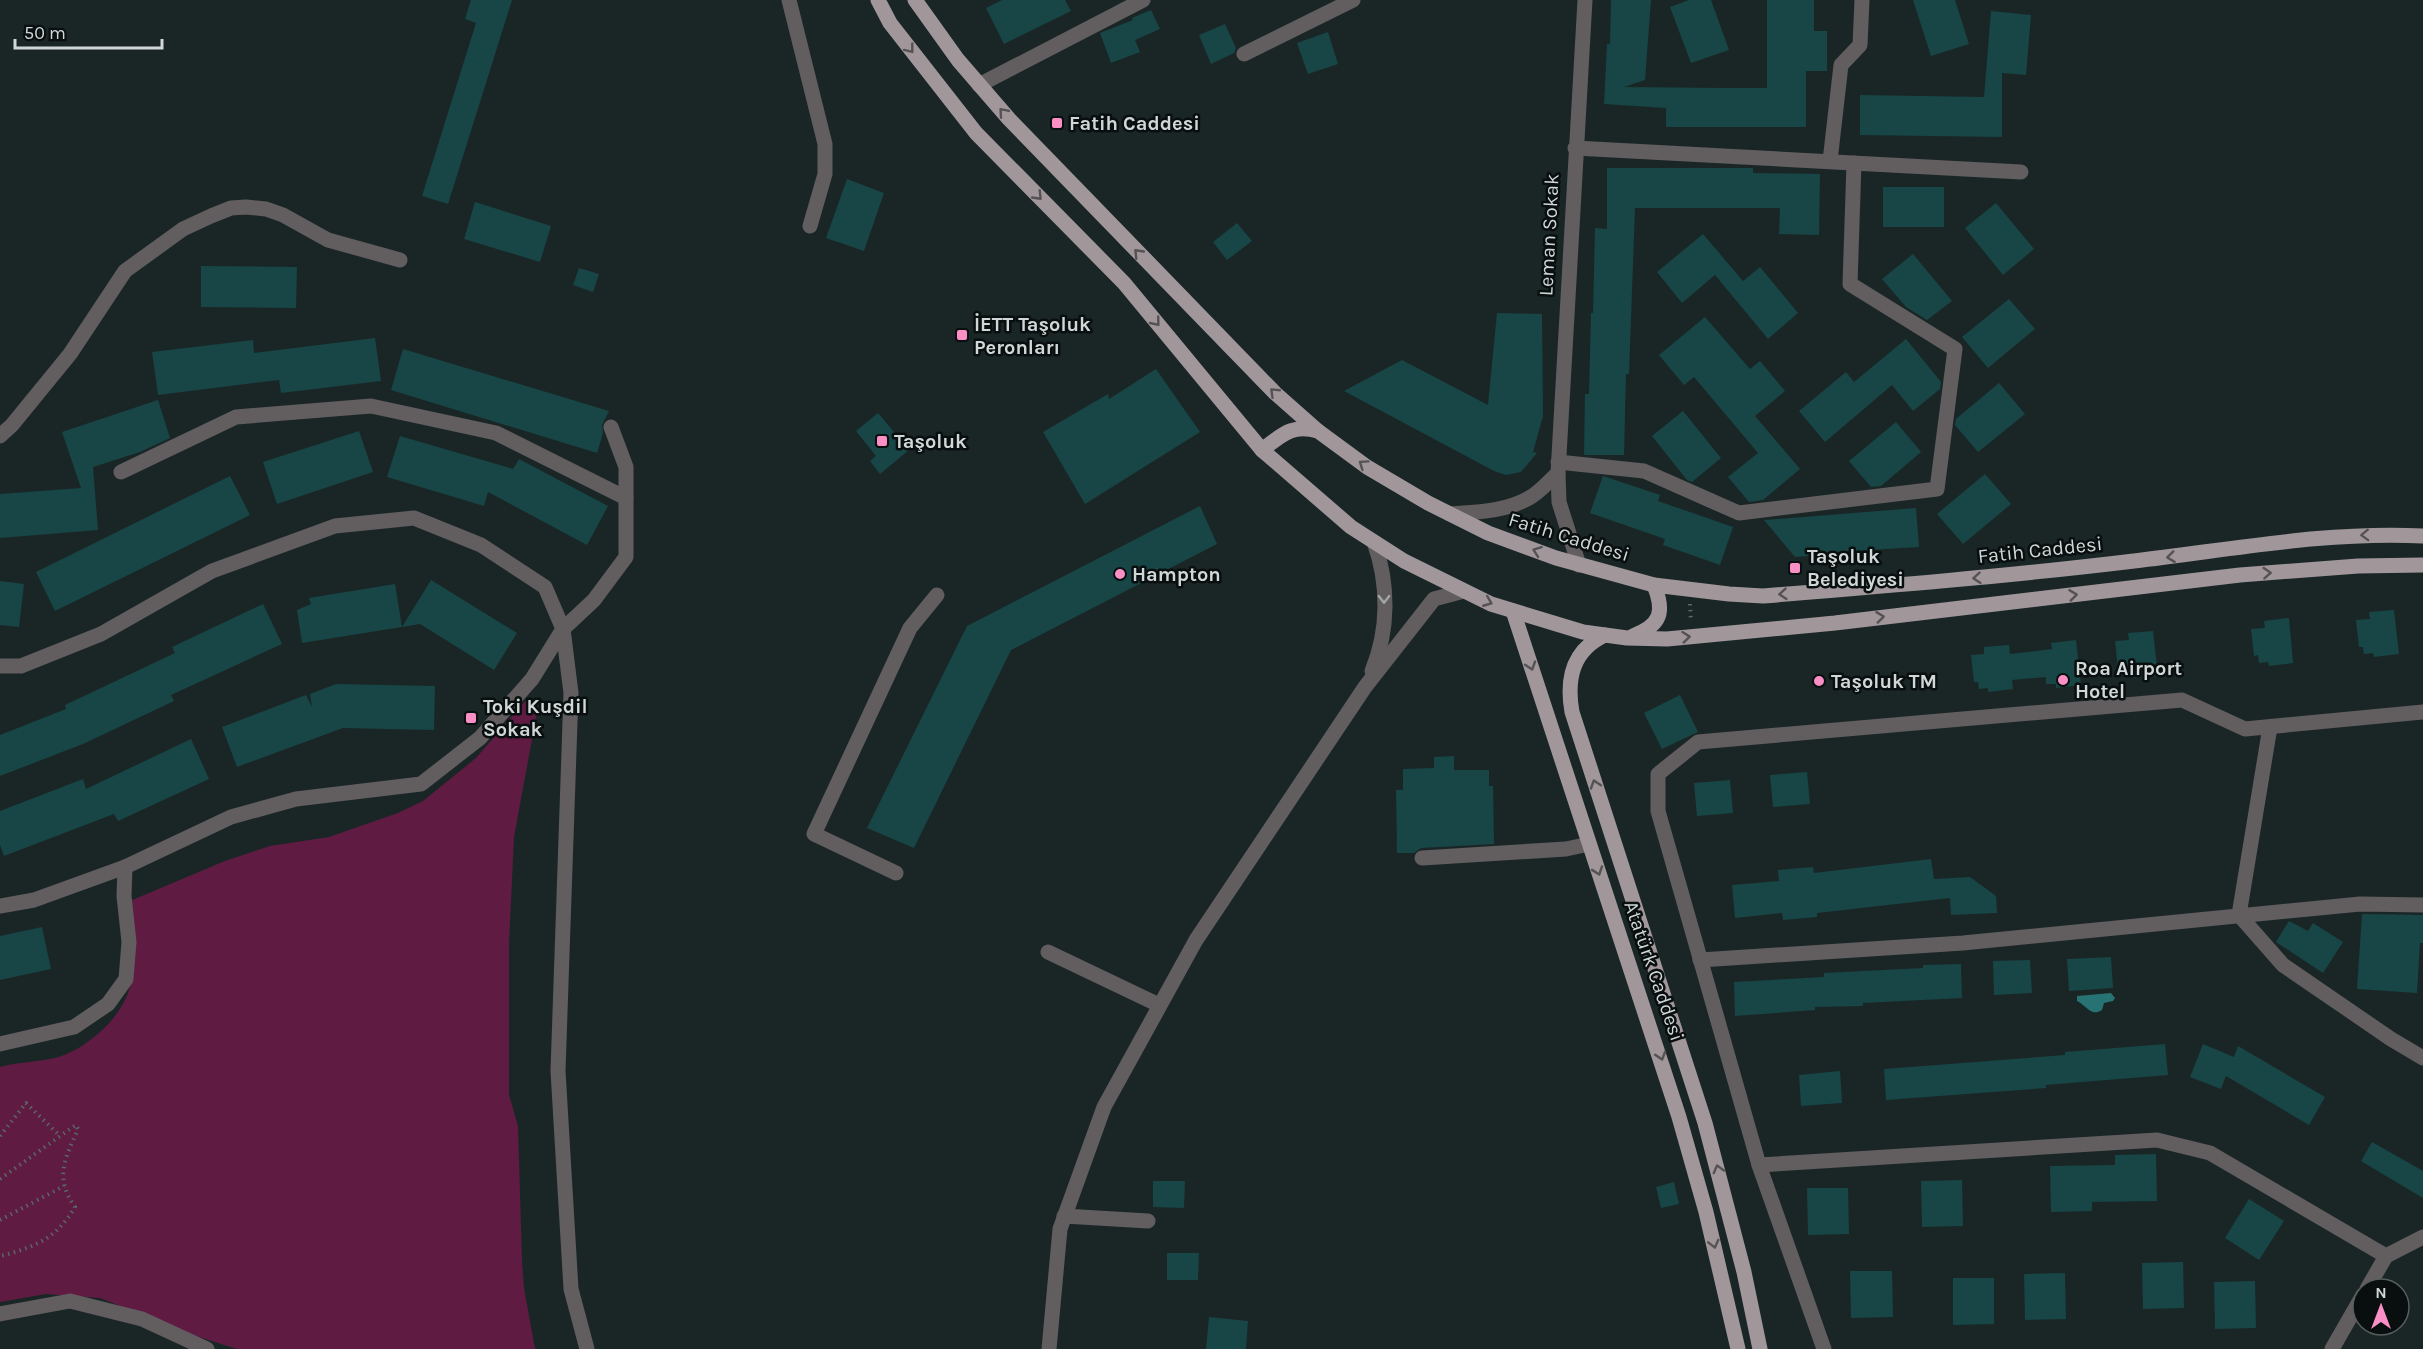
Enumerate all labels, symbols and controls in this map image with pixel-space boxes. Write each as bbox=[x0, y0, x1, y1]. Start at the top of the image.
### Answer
scale bar bbox=[15, 12, 162, 50]
text: 50 m bbox=[24, 22, 66, 44]
one-way arrow bbox=[902, 42, 913, 53]
one-way arrow bbox=[999, 109, 1010, 119]
place label: Fatih Caddesi bbox=[1069, 112, 1200, 135]
marker: Fatih Caddesi bbox=[1050, 116, 1064, 130]
street label: Leman Sokak bbox=[1534, 173, 1564, 297]
one-way arrow bbox=[1030, 188, 1041, 199]
one-way arrow bbox=[1135, 249, 1146, 260]
place label: İETT Taşoluk Peronları bbox=[974, 313, 1091, 359]
one-way arrow bbox=[1149, 315, 1160, 326]
marker: İETT Taşoluk Peronları bbox=[955, 328, 969, 342]
one-way arrow bbox=[1271, 388, 1281, 399]
place label: Taşoluk bbox=[894, 430, 967, 453]
marker: Taşoluk bbox=[875, 434, 889, 448]
one-way arrow bbox=[1359, 460, 1370, 471]
street label: Fatih Caddesi bbox=[1506, 508, 1632, 566]
one-way arrow bbox=[2360, 528, 2369, 541]
street label: Fatih Caddesi bbox=[1977, 532, 2103, 568]
place label: Taşoluk Belediyesi bbox=[1807, 545, 1904, 591]
one-way arrow bbox=[1532, 546, 1543, 559]
one-way arrow bbox=[2166, 550, 2176, 562]
marker: Taşoluk Belediyesi bbox=[1788, 561, 1802, 575]
place label: Hampton bbox=[1132, 563, 1221, 586]
marker: Hampton bbox=[1113, 567, 1127, 581]
one-way arrow bbox=[2263, 567, 2272, 580]
one-way arrow bbox=[1973, 571, 1982, 584]
one-way arrow bbox=[1778, 588, 1787, 601]
one-way arrow bbox=[2069, 589, 2078, 602]
one-way arrow bbox=[1378, 595, 1390, 604]
one-way arrow bbox=[1482, 595, 1493, 607]
one-way arrow bbox=[1875, 612, 1884, 624]
one-way arrow bbox=[1681, 631, 1690, 644]
place label: Roa Airport Hotel bbox=[2075, 657, 2182, 703]
one-way arrow bbox=[1524, 660, 1536, 671]
place label: Taşoluk TM bbox=[1831, 670, 1937, 693]
marker: Roa Airport Hotel bbox=[2056, 673, 2070, 687]
marker: Taşoluk TM bbox=[1812, 674, 1826, 688]
place label: Toki Kuşdil Sokak bbox=[483, 695, 588, 741]
marker: Toki Kuşdil Sokak bbox=[464, 711, 478, 725]
one-way arrow bbox=[1589, 779, 1602, 790]
one-way arrow bbox=[1591, 866, 1604, 876]
street label: Atatürk Caddesi bbox=[1619, 898, 1689, 1044]
one-way arrow bbox=[1653, 1050, 1666, 1061]
one-way arrow bbox=[1713, 1165, 1725, 1175]
one-way arrow bbox=[1706, 1239, 1719, 1249]
north arrow bbox=[2351, 1277, 2411, 1337]
text: N bbox=[2375, 1283, 2387, 1302]

